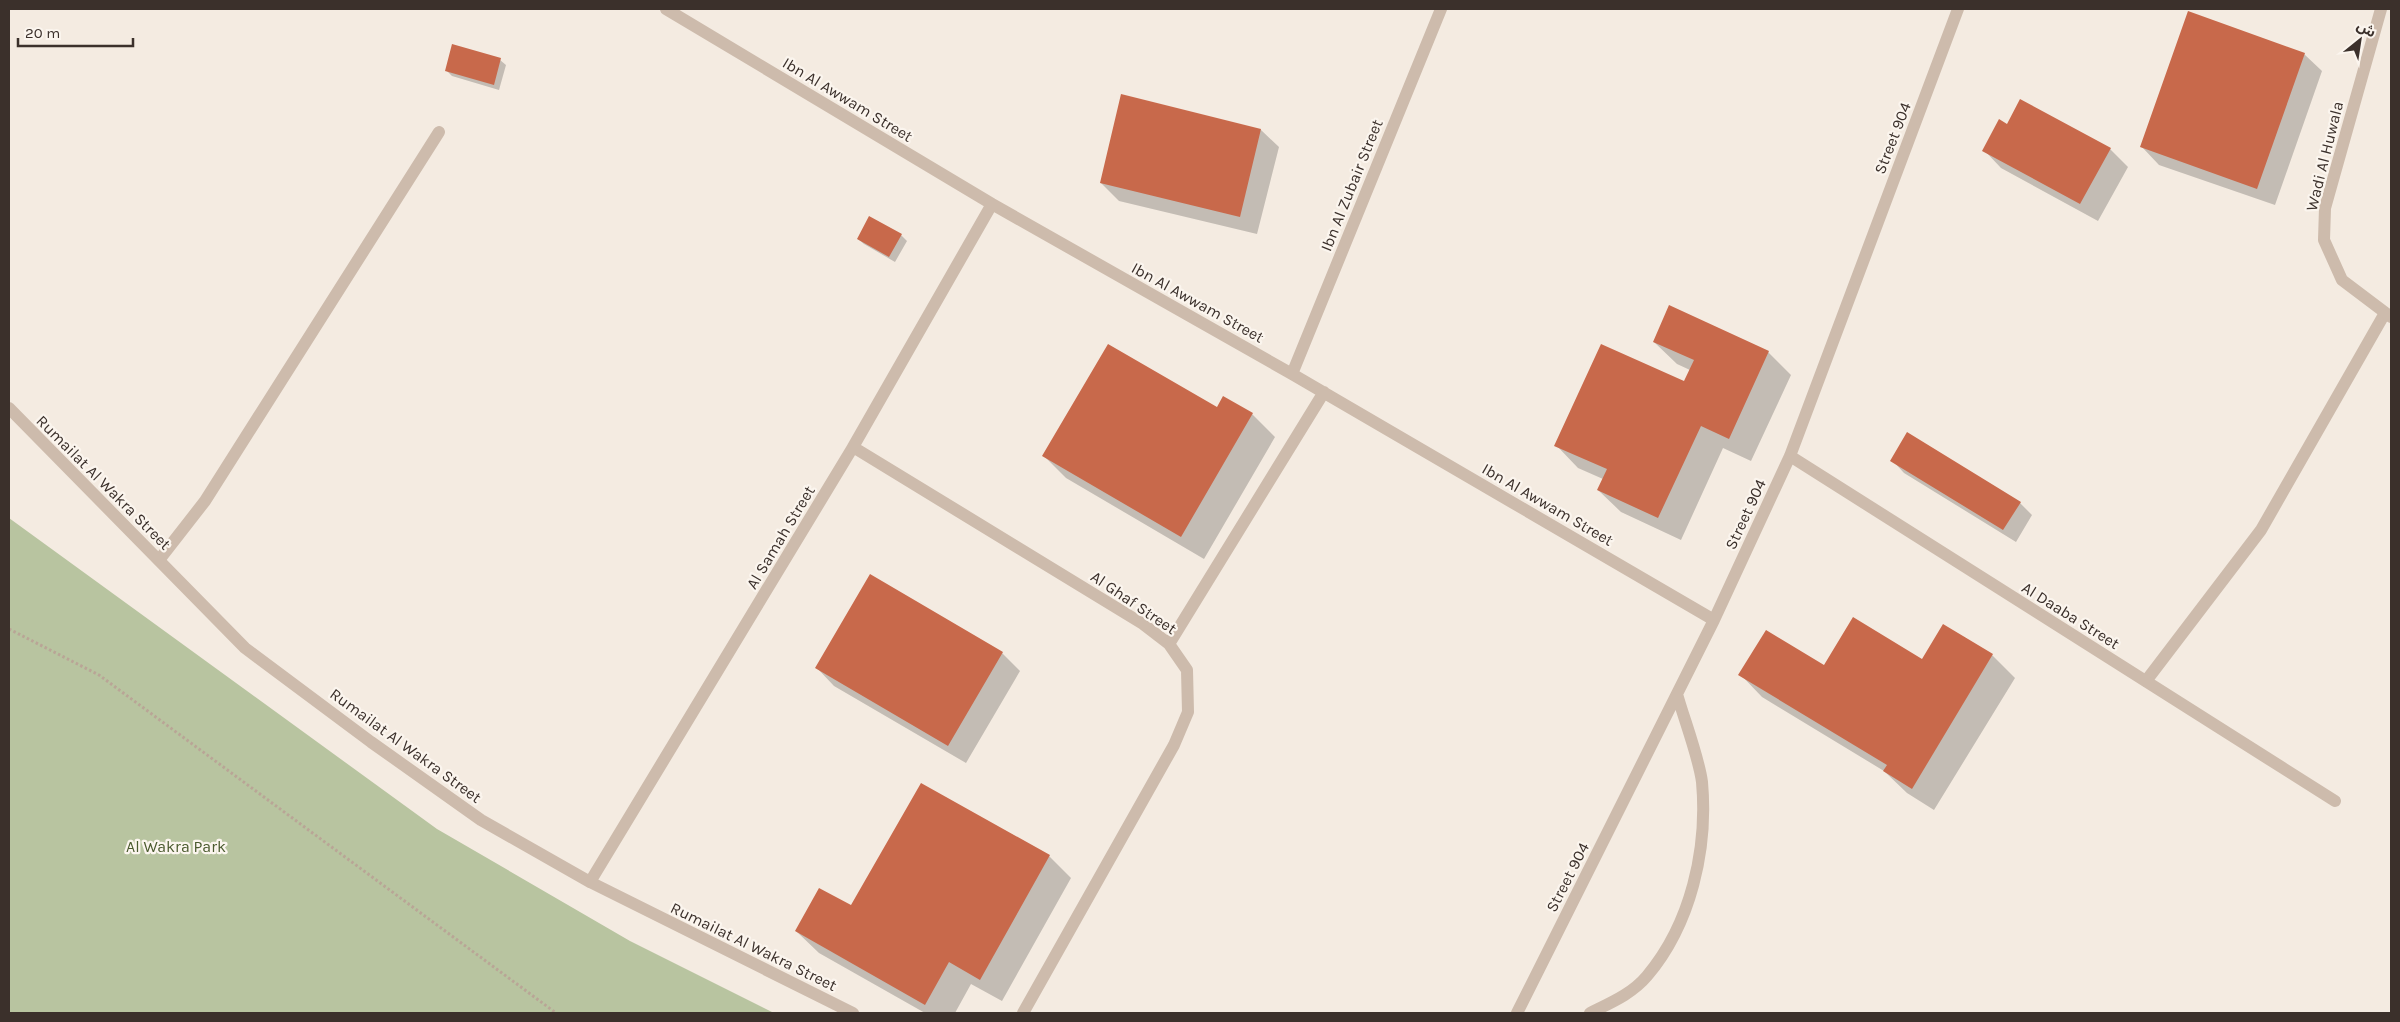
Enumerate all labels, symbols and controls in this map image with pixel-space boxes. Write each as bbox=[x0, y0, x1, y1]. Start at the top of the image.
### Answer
scale bar bbox=[18, 15, 132, 47]
north arrow bbox=[2335, 15, 2385, 65]
text: ش bbox=[2354, 17, 2379, 41]
text: 20 m bbox=[25, 24, 60, 42]
street label: Ibn Al Awwam Street bbox=[779, 53, 916, 146]
street label: Wadi Al Huwala bbox=[2302, 99, 2347, 213]
street label: Street 904 bbox=[1870, 100, 1915, 177]
street label: Ibn Al Zubair Street bbox=[1316, 116, 1387, 254]
street label: Ibn Al Awwam Street bbox=[1128, 258, 1267, 347]
street label: Rumailat Al Wakra Street bbox=[32, 411, 175, 554]
street label: Ibn Al Awwam Street bbox=[1479, 459, 1617, 550]
street label: Street 904 bbox=[1721, 476, 1770, 552]
street label: Al Samah Street bbox=[742, 482, 819, 592]
street label: Al Ghaf Street bbox=[1087, 567, 1180, 638]
street label: Al Daaba Street bbox=[2018, 578, 2123, 653]
street label: Rumailat Al Wakra Street bbox=[326, 684, 485, 807]
park label: Al Wakra Park bbox=[126, 837, 226, 856]
street label: Street 904 bbox=[1542, 839, 1593, 915]
street label: Rumailat Al Wakra Street bbox=[668, 898, 840, 995]

